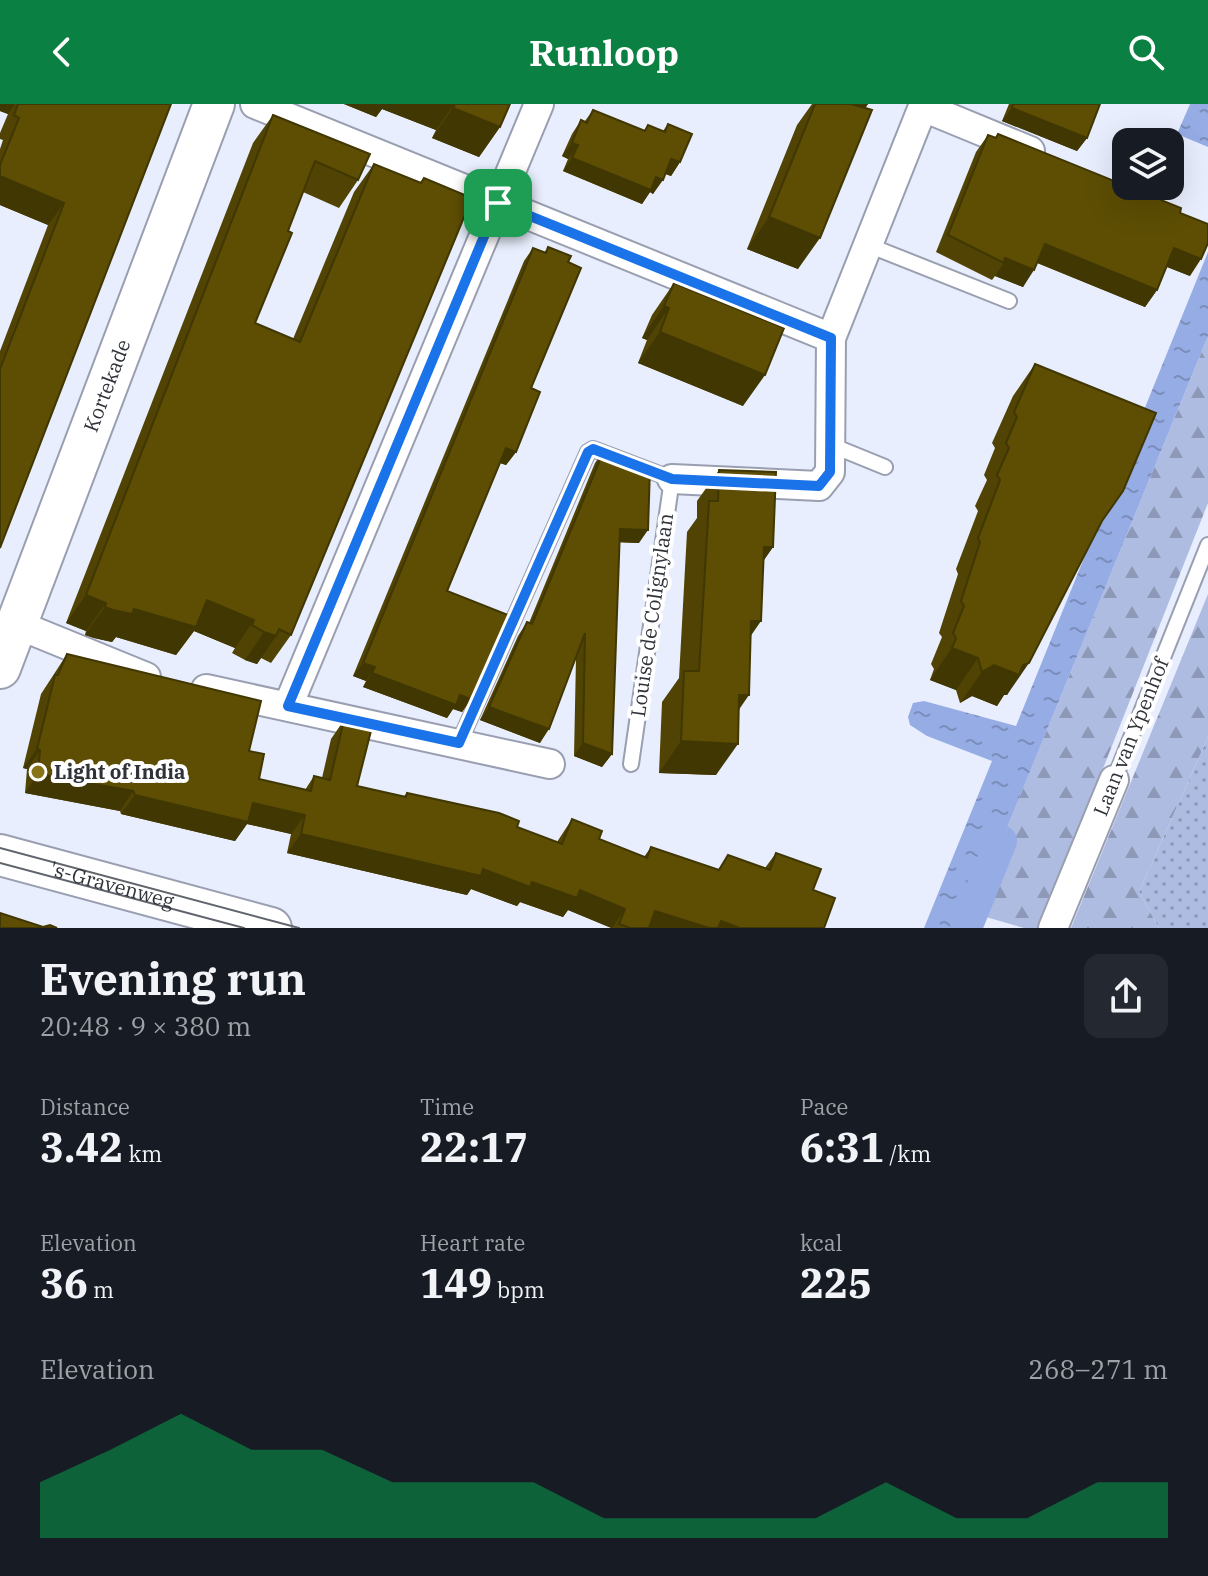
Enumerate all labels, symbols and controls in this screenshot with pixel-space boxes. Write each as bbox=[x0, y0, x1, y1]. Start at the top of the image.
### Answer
text: Runloop bbox=[529, 29, 679, 76]
icon: back bbox=[40, 30, 84, 74]
icon: search bbox=[1124, 30, 1168, 74]
map controls bbox=[1112, 128, 1184, 200]
button: layers bbox=[1112, 128, 1184, 200]
pin bbox=[464, 169, 532, 237]
icon: arrive bbox=[476, 181, 520, 225]
street label: Kortekade bbox=[77, 335, 137, 436]
street label: Louise de Colignylaan bbox=[624, 511, 679, 719]
street label: Laan van Ypenhof bbox=[1087, 653, 1175, 820]
place label: Light of India bbox=[54, 758, 185, 785]
marker: Light of India bbox=[29, 763, 47, 781]
street label: 's-Gravenweg bbox=[47, 855, 177, 914]
text: Evening run bbox=[40, 950, 306, 1007]
button: share bbox=[1084, 954, 1168, 1038]
text: 20:48 · 9 × 380 m bbox=[40, 1009, 251, 1043]
text: Distance bbox=[40, 1092, 130, 1121]
text: Time bbox=[420, 1092, 474, 1121]
text: Pace bbox=[800, 1092, 848, 1121]
text: 3.42 bbox=[40, 1121, 123, 1173]
text: 22:17 bbox=[420, 1121, 528, 1173]
text: 6:31 bbox=[800, 1121, 884, 1173]
text: km bbox=[123, 1139, 162, 1168]
text: /km bbox=[884, 1139, 931, 1168]
text: Elevation bbox=[40, 1228, 137, 1257]
text: Heart rate bbox=[420, 1228, 525, 1257]
text: kcal bbox=[800, 1228, 842, 1257]
text: 36 bbox=[40, 1257, 88, 1309]
text: 149 bbox=[420, 1257, 492, 1309]
text: 225 bbox=[800, 1257, 872, 1309]
text: m bbox=[88, 1275, 114, 1304]
text: bpm bbox=[492, 1275, 545, 1304]
text: Elevation bbox=[40, 1352, 155, 1386]
text: 268–271 m bbox=[1028, 1352, 1168, 1386]

